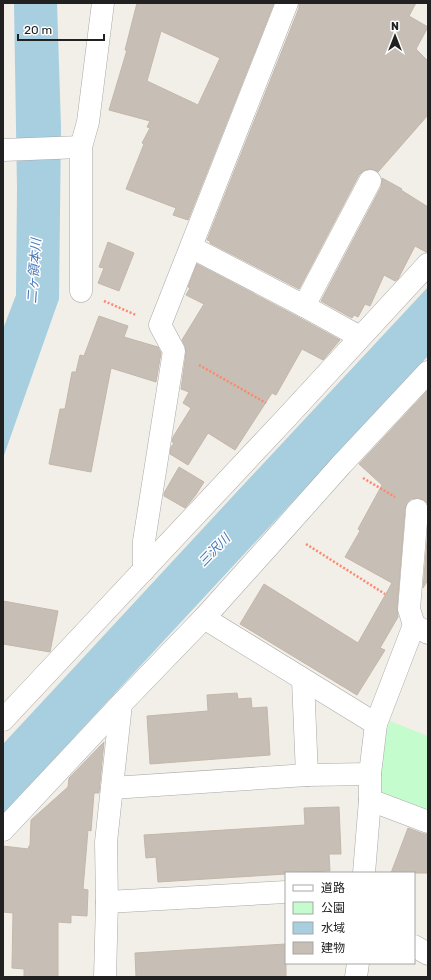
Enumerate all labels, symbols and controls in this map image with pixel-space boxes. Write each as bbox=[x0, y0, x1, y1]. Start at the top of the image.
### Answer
scale bar bbox=[18, 16, 104, 42]
north arrow bbox=[375, 16, 415, 56]
text: N bbox=[391, 20, 399, 33]
text: 20 m bbox=[24, 23, 52, 37]
water label: 二ヶ領本川 bbox=[24, 236, 44, 304]
water label: 三沢川 bbox=[195, 529, 234, 569]
legend bbox=[285, 872, 415, 964]
text: 道路 bbox=[321, 881, 345, 895]
text: 公園 bbox=[321, 901, 345, 915]
text: 水域 bbox=[321, 921, 345, 935]
text: 建物 bbox=[321, 941, 345, 955]

